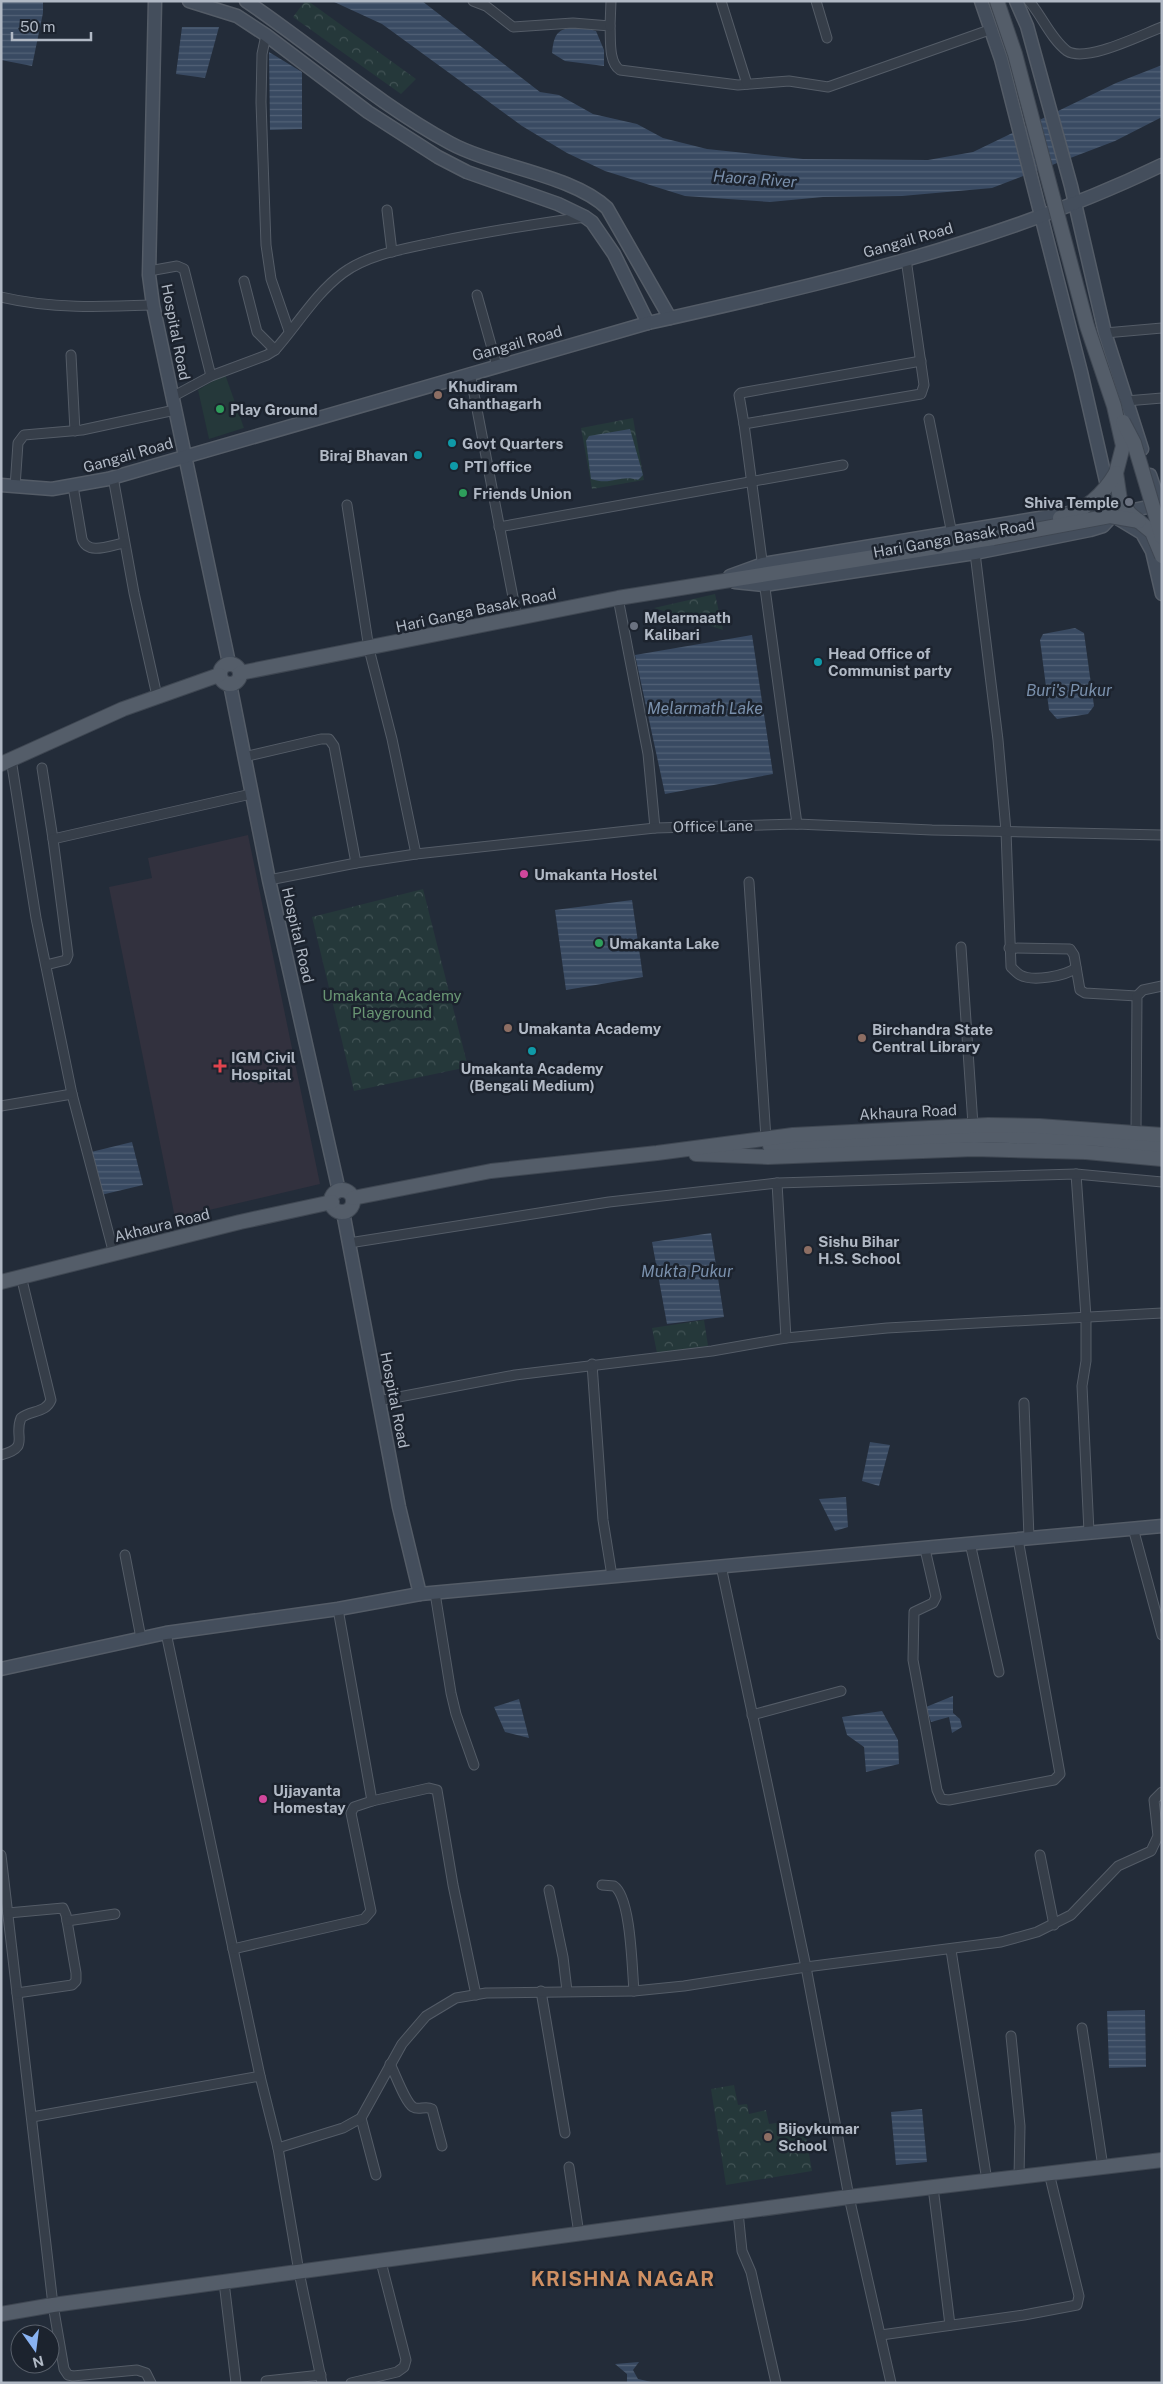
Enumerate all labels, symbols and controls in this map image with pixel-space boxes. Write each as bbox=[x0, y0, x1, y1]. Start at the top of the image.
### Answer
scale bar bbox=[12, 10, 91, 42]
text: 50 m bbox=[20, 18, 55, 35]
water label: Haora River bbox=[713, 167, 798, 191]
street label: Gangail Road bbox=[861, 219, 955, 261]
street label: Hospital Road bbox=[158, 282, 194, 382]
street label: Gangail Road bbox=[470, 322, 564, 364]
place label: Khudiram Ghanthagarh bbox=[448, 378, 542, 412]
marker: Khudiram Ghanthagarh bbox=[432, 389, 444, 401]
place label: Play Ground bbox=[230, 401, 318, 418]
marker: Play Ground bbox=[214, 403, 226, 415]
street label: Gangail Road bbox=[81, 434, 175, 476]
place label: Govt Quarters bbox=[462, 435, 563, 452]
marker: Govt Quarters bbox=[446, 437, 458, 449]
place label: Biraj Bhavan bbox=[319, 447, 408, 464]
marker: Biraj Bhavan bbox=[412, 449, 424, 461]
place label: PTI office bbox=[464, 458, 532, 475]
marker: PTI office bbox=[448, 460, 460, 472]
place label: Friends Union bbox=[473, 485, 572, 502]
marker: Friends Union bbox=[457, 487, 469, 499]
place label: Shiva Temple bbox=[1024, 494, 1119, 511]
marker: Shiva Temple bbox=[1123, 496, 1135, 508]
street label: Hari Ganga Basak Road bbox=[872, 515, 1036, 561]
street label: Hari Ganga Basak Road bbox=[394, 585, 558, 635]
place label: Melarmaath Kalibari bbox=[644, 609, 731, 643]
marker: Melarmaath Kalibari bbox=[628, 620, 640, 632]
place label: Head Office of Communist party bbox=[828, 645, 953, 679]
marker: Head Office of Communist party bbox=[812, 656, 824, 668]
water label: Buri's Pukur bbox=[1026, 681, 1113, 700]
water label: Melarmath Lake bbox=[647, 699, 763, 718]
street label: Office Lane bbox=[673, 817, 753, 835]
place label: Umakanta Hostel bbox=[534, 866, 658, 883]
marker: Umakanta Hostel bbox=[518, 868, 530, 880]
street label: Hospital Road bbox=[279, 885, 317, 985]
place label: Umakanta Lake bbox=[609, 935, 719, 952]
marker: Umakanta Lake bbox=[593, 937, 605, 949]
park label: Umakanta Academy Playground bbox=[322, 987, 462, 1021]
place label: Umakanta Academy bbox=[518, 1020, 662, 1037]
place label: Birchandra State Central Library bbox=[872, 1021, 993, 1055]
marker: Umakanta Academy bbox=[502, 1022, 514, 1034]
marker: Birchandra State Central Library bbox=[856, 1032, 868, 1044]
marker: Umakanta Academy (Bengali Medium) bbox=[526, 1045, 538, 1057]
place label: IGM Civil Hospital bbox=[231, 1049, 296, 1083]
marker: IGM Civil Hospital bbox=[213, 1059, 227, 1073]
place label: Umakanta Academy (Bengali Medium) bbox=[460, 1060, 604, 1094]
street label: Akhaura Road bbox=[859, 1101, 957, 1123]
street label: Akhaura Road bbox=[112, 1205, 212, 1245]
place label: Sishu Bihar H.S. School bbox=[818, 1233, 901, 1267]
marker: Sishu Bihar H.S. School bbox=[802, 1244, 814, 1256]
water label: Mukta Pukur bbox=[641, 1262, 734, 1281]
street label: Hospital Road bbox=[377, 1350, 413, 1450]
place label: Ujjayanta Homestay bbox=[273, 1782, 346, 1816]
marker: Ujjayanta Homestay bbox=[257, 1793, 269, 1805]
place label: Bijoykumar School bbox=[778, 2120, 859, 2154]
marker: Bijoykumar School bbox=[762, 2131, 774, 2143]
district label: KRISHNA NAGAR bbox=[531, 2267, 715, 2291]
north arrow bbox=[10, 2324, 60, 2374]
text: N bbox=[31, 2353, 45, 2371]

